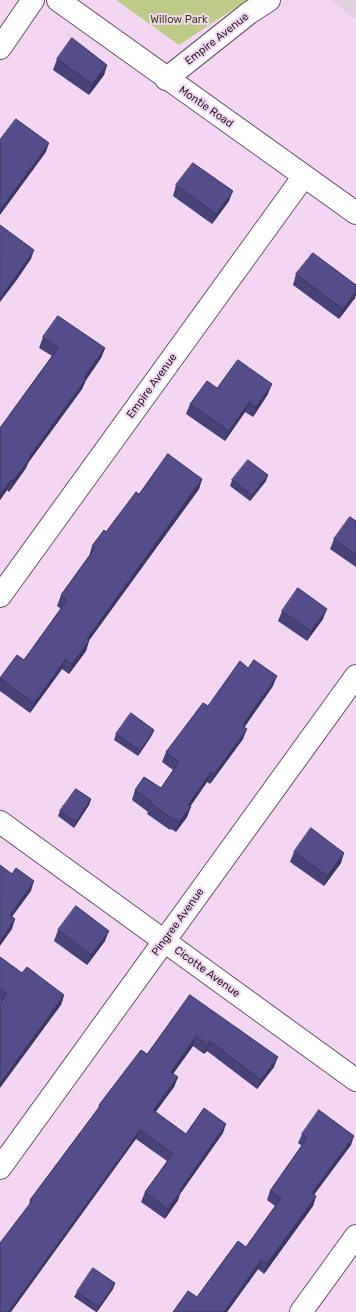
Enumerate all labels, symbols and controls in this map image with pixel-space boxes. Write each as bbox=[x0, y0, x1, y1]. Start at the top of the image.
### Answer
street label: Empire Avenue bbox=[183, 10, 251, 68]
park label: Willow Park bbox=[150, 13, 208, 27]
street label: Montie Road bbox=[176, 83, 236, 131]
street label: Empire Avenue bbox=[124, 351, 180, 421]
street label: Pingree Avenue bbox=[149, 886, 207, 958]
street label: Cicotte Avenue bbox=[171, 944, 243, 1000]

